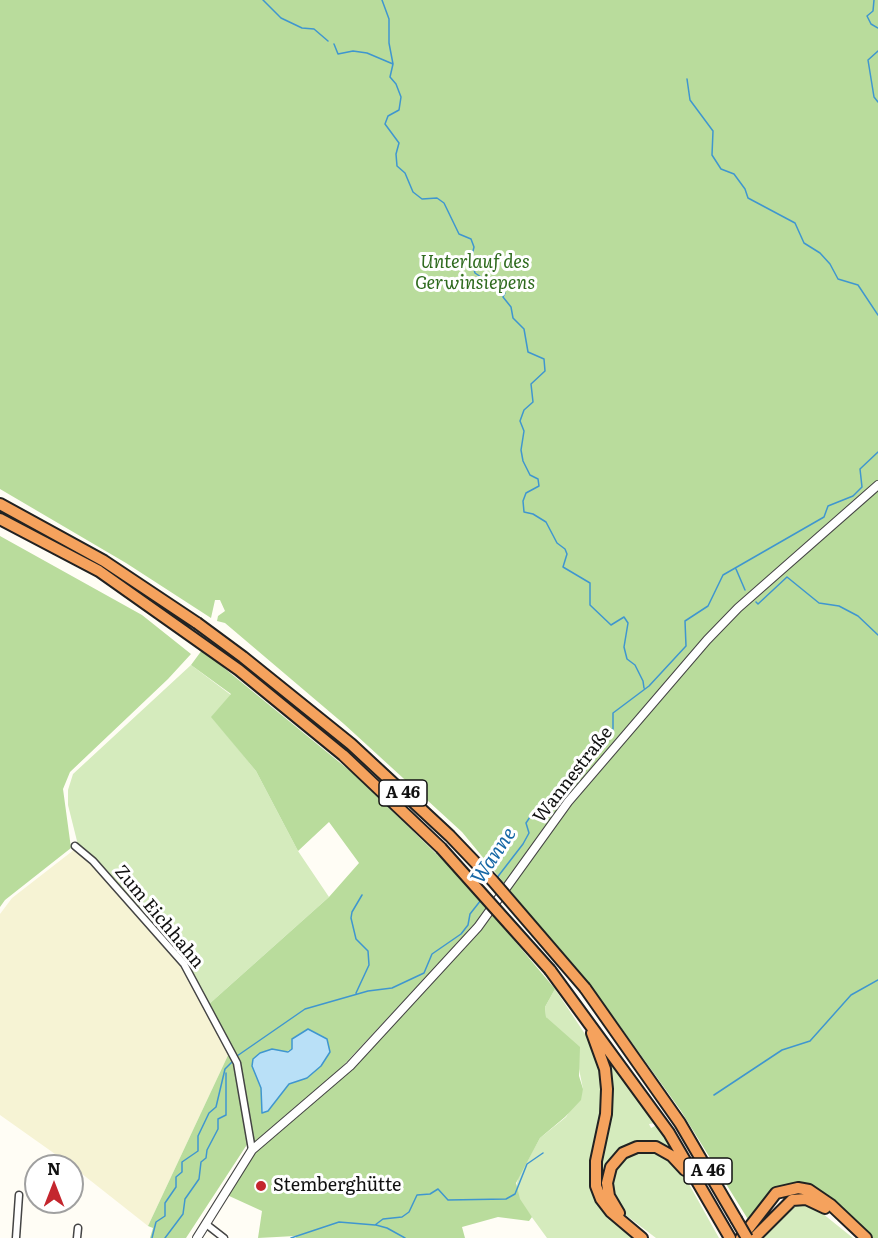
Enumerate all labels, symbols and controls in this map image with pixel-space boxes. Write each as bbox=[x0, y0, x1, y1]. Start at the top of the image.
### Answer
park label: Unterlauf des Gerwinsiepens bbox=[415, 252, 535, 294]
street label: Wannestraße bbox=[529, 723, 617, 827]
road number: A 46 bbox=[379, 780, 427, 806]
water label: Wanne bbox=[466, 823, 522, 889]
street label: Zum Eichhahn bbox=[110, 861, 208, 973]
north arrow bbox=[24, 1154, 84, 1214]
text: N bbox=[47, 1156, 61, 1180]
road number: A 46 bbox=[684, 1158, 732, 1184]
place label: Stemberghütte bbox=[273, 1175, 401, 1197]
marker: Stemberghütte bbox=[254, 1179, 268, 1193]

